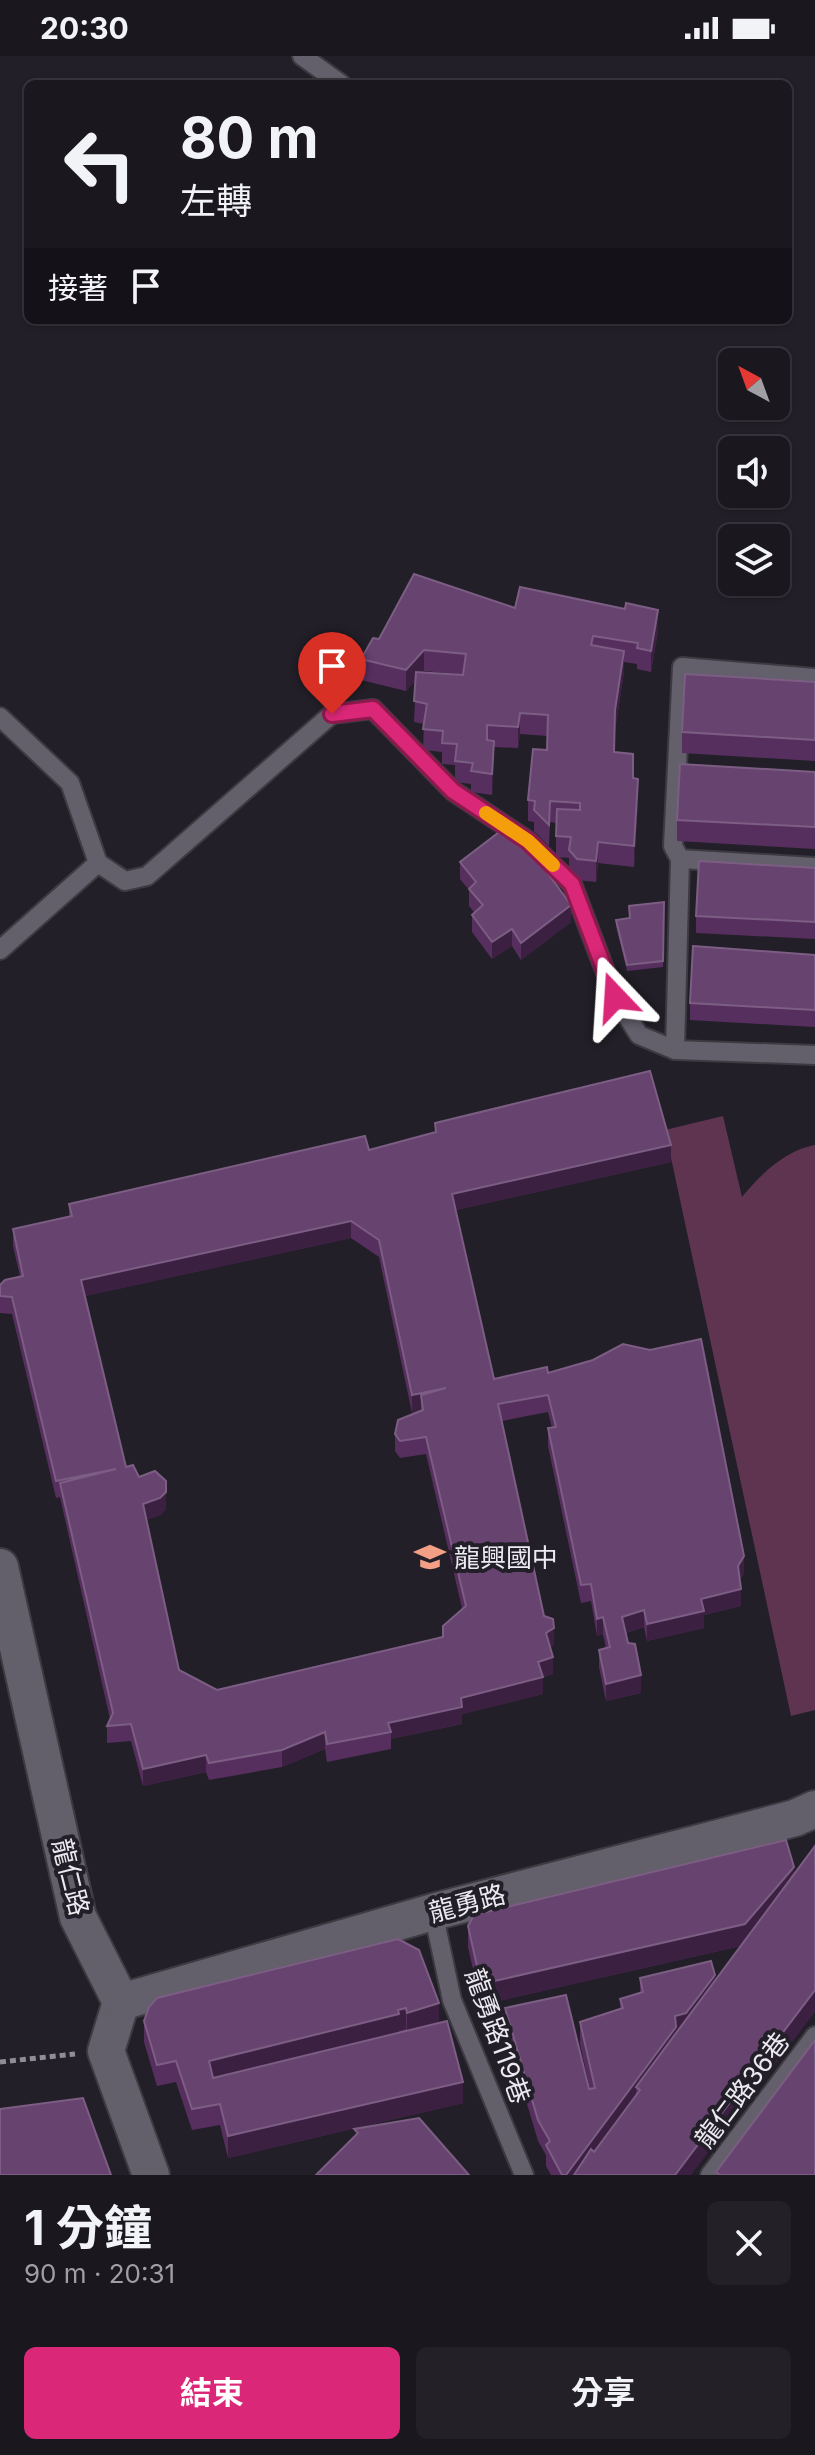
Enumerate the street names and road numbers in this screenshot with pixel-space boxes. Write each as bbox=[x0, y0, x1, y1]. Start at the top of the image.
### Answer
street label: 龍仁路 bbox=[47, 1835, 95, 1919]
street label: 龍勇路 bbox=[425, 1878, 509, 1928]
street label: 龍勇路119巷 bbox=[459, 1964, 537, 2108]
street label: 龍仁路36巷 bbox=[689, 2026, 795, 2154]

